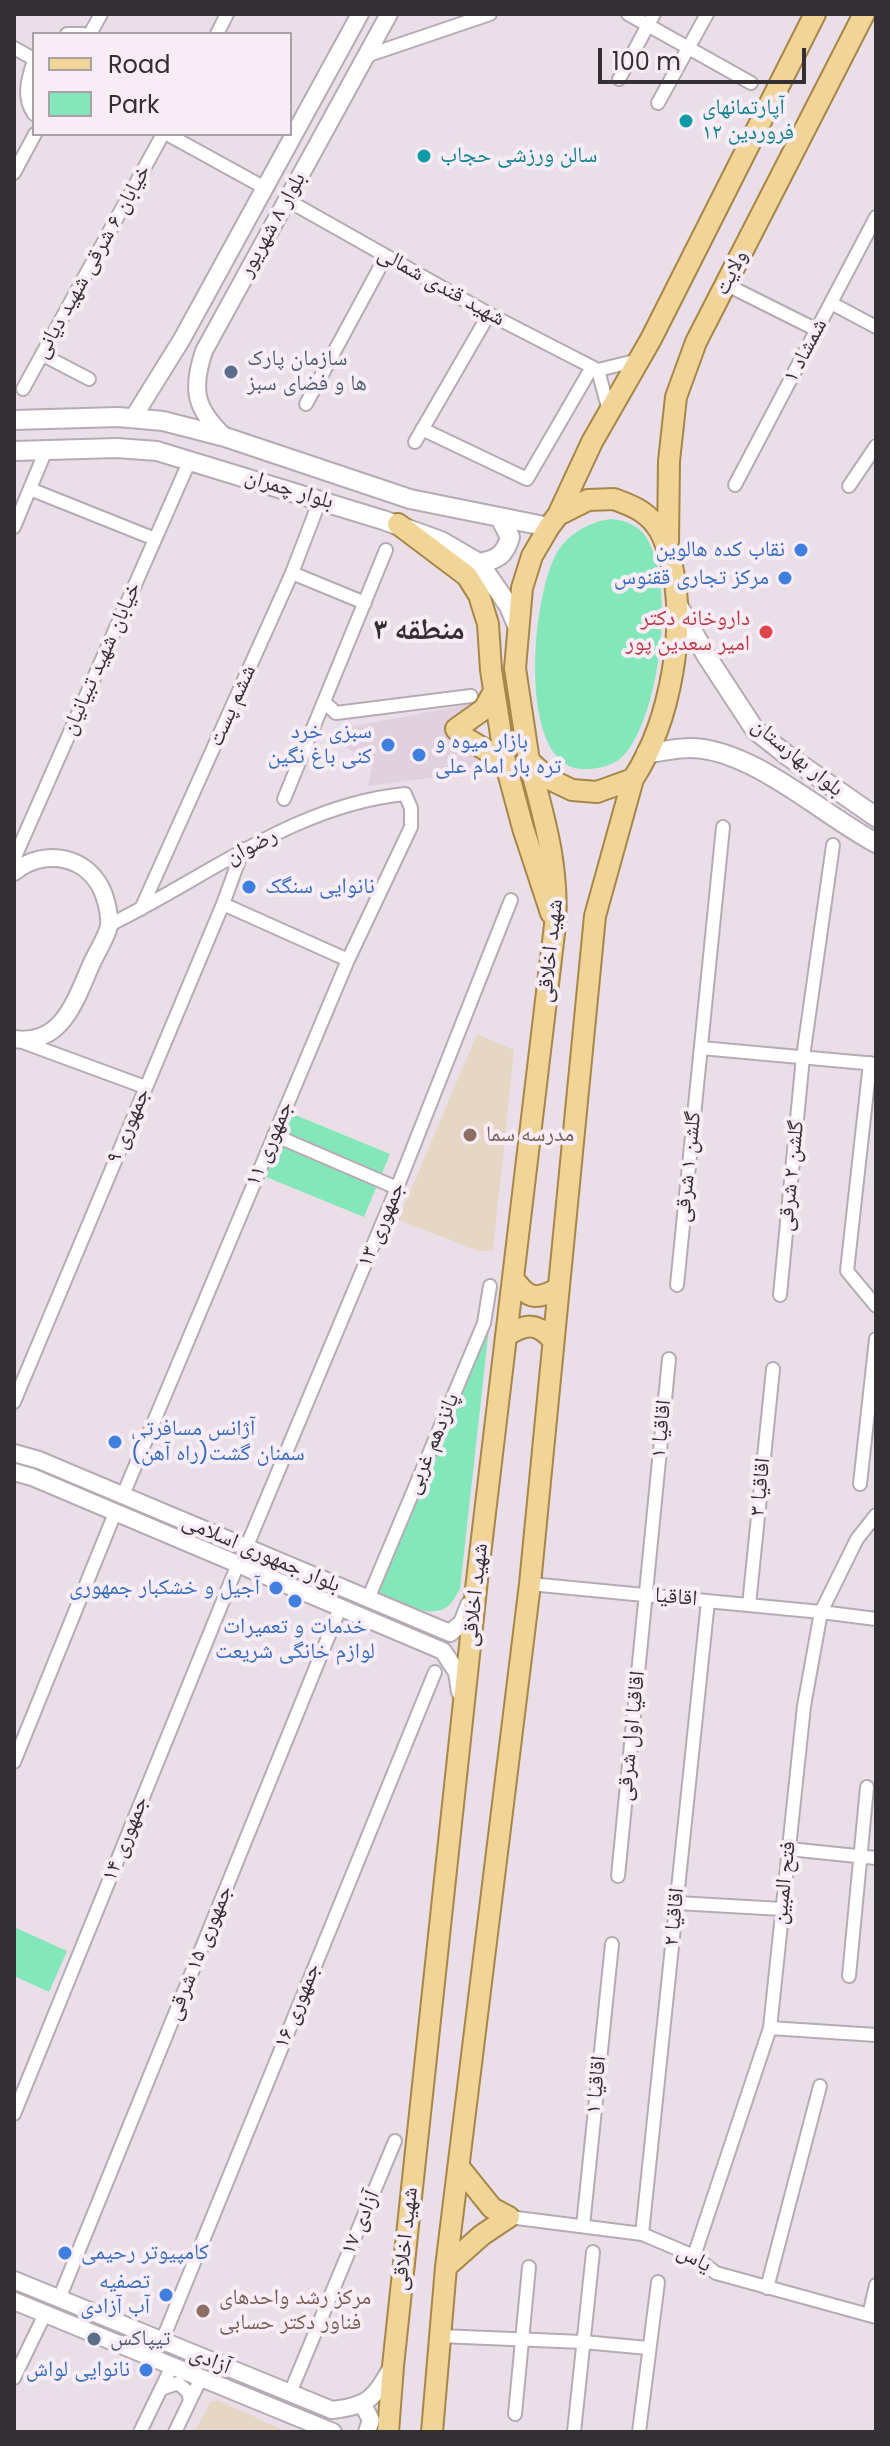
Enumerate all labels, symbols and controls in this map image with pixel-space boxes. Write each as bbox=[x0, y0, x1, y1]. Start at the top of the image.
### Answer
legend bbox=[32, 32, 292, 136]
scale bar bbox=[602, 32, 810, 82]
text: 100 m bbox=[612, 45, 681, 78]
text: Road bbox=[108, 48, 170, 81]
text: Park bbox=[108, 88, 159, 121]
place label: آپارتمانهای ۱۲ فروردین bbox=[702, 95, 794, 146]
marker: آپارتمانهای ۱۲ فروردین bbox=[677, 112, 695, 130]
place label: سالن ورزشی حجاب bbox=[440, 143, 597, 169]
marker: سالن ورزشی حجاب bbox=[415, 147, 433, 165]
street label: خیابان ۶ شرقی شهید دیانی bbox=[29, 160, 157, 364]
street label: بلوار ۸ شهریور bbox=[234, 168, 312, 282]
street label: شهید قندی شمالی bbox=[373, 241, 509, 333]
street label: ولایت bbox=[710, 246, 754, 300]
street label: شمشاد ۱ bbox=[778, 315, 834, 387]
place label: سازمان پارک ها و فضای سبز bbox=[247, 346, 367, 398]
marker: سازمان پارک ها و فضای سبز bbox=[222, 363, 240, 381]
street label: بلوار چمران bbox=[241, 464, 337, 516]
place label: نقاب کده هالوین bbox=[655, 537, 785, 563]
marker: نقاب کده هالوین bbox=[792, 541, 810, 559]
place label: مرکز تجاری ققنوس bbox=[614, 565, 769, 591]
marker: مرکز تجاری ققنوس bbox=[776, 569, 794, 587]
street label: خیابان شهید تبیانیان bbox=[56, 578, 148, 740]
place label: داروخانه دکتر امیر سعدین پور bbox=[625, 606, 750, 658]
district label: منطقه ۳ bbox=[373, 613, 465, 649]
marker: داروخانه دکتر امیر سعدین پور bbox=[757, 623, 775, 641]
street label: ششم پست bbox=[203, 661, 263, 751]
street label: بلوار بهارستان bbox=[746, 713, 848, 803]
place label: سبزی خرد کنی باغ نگین bbox=[268, 719, 372, 770]
place label: بازار میوه و تره بار امام علی bbox=[435, 729, 561, 780]
marker: سبزی خرد کنی باغ نگین bbox=[379, 736, 397, 754]
marker: بازار میوه و تره بار امام علی bbox=[410, 746, 428, 764]
street label: رضوان bbox=[222, 823, 282, 871]
place label: نانوایی سنگک bbox=[265, 874, 375, 900]
marker: نانوایی سنگک bbox=[240, 878, 258, 896]
street label: شهید اخلاقی bbox=[532, 898, 570, 1004]
street label: جمهوری ۹ bbox=[101, 1084, 157, 1168]
street label: جمهوری ۱۱ bbox=[240, 1098, 300, 1190]
street label: گلشن ۱ شرقی bbox=[670, 1110, 708, 1224]
street label: گلشن ۲ شرقی bbox=[773, 1119, 811, 1233]
place label: مدرسه سما bbox=[486, 1122, 574, 1148]
marker: مدرسه سما bbox=[461, 1126, 479, 1144]
street label: جمهوری ۱۳ bbox=[352, 1179, 412, 1271]
street label: پانزدهم غربی bbox=[400, 1390, 466, 1498]
street label: اقاقیا ۱ bbox=[646, 1399, 678, 1459]
place label: آژانس مسافرتی سمنان گشت(راه آهن) bbox=[131, 1416, 305, 1468]
marker: آژانس مسافرتی سمنان گشت(راه آهن) bbox=[106, 1433, 124, 1451]
street label: اقاقیا ۳ bbox=[745, 1457, 777, 1517]
street label: بلوار جمهوری اسلامی bbox=[178, 1509, 344, 1599]
street label: شهید اخلاقی bbox=[457, 1542, 495, 1648]
place label: آجیل و خشکبار جمهوری bbox=[69, 1575, 260, 1601]
marker: آجیل و خشکبار جمهوری bbox=[267, 1579, 285, 1597]
street label: اقاقیا bbox=[654, 1583, 698, 1613]
marker: خدمات و تعمیرات لوازم خانگی شریعت bbox=[286, 1592, 304, 1610]
place label: خدمات و تعمیرات لوازم خانگی شریعت bbox=[215, 1614, 375, 1666]
street label: اقاقیا اول شرقی bbox=[612, 1670, 652, 1802]
street label: جمهوری ۱۴ bbox=[97, 1793, 155, 1885]
street label: فتح المبین bbox=[767, 1840, 803, 1926]
street label: جمهوری ۱۵ شرقی bbox=[161, 1882, 239, 2024]
street label: اقاقیا ۲ bbox=[659, 1887, 691, 1947]
street label: جمهوری ۱۶ bbox=[269, 1960, 327, 2052]
street label: اقاقیا ۱ bbox=[581, 2055, 613, 2115]
street label: شهید اخلاقی bbox=[387, 2186, 425, 2292]
street label: آزادی ۱۷ bbox=[336, 2187, 386, 2259]
street label: یاس bbox=[672, 2239, 716, 2279]
place label: کامپیوتر رحیمی bbox=[81, 2240, 209, 2266]
marker: کامپیوتر رحیمی bbox=[56, 2244, 74, 2262]
place label: تصفیه آب آزادی bbox=[80, 2269, 150, 2320]
place label: مرکز رشد واحدهای فناور دکتر حسابی bbox=[219, 2285, 371, 2336]
marker: تصفیه آب آزادی bbox=[157, 2286, 175, 2304]
marker: مرکز رشد واحدهای فناور دکتر حسابی bbox=[194, 2302, 212, 2320]
place label: تیپاکس bbox=[110, 2326, 170, 2352]
marker: تیپاکس bbox=[85, 2330, 103, 2348]
street label: آزادی bbox=[186, 2341, 234, 2381]
place label: نانوایی لواش bbox=[26, 2357, 130, 2383]
marker: نانوایی لواش bbox=[137, 2361, 155, 2379]

